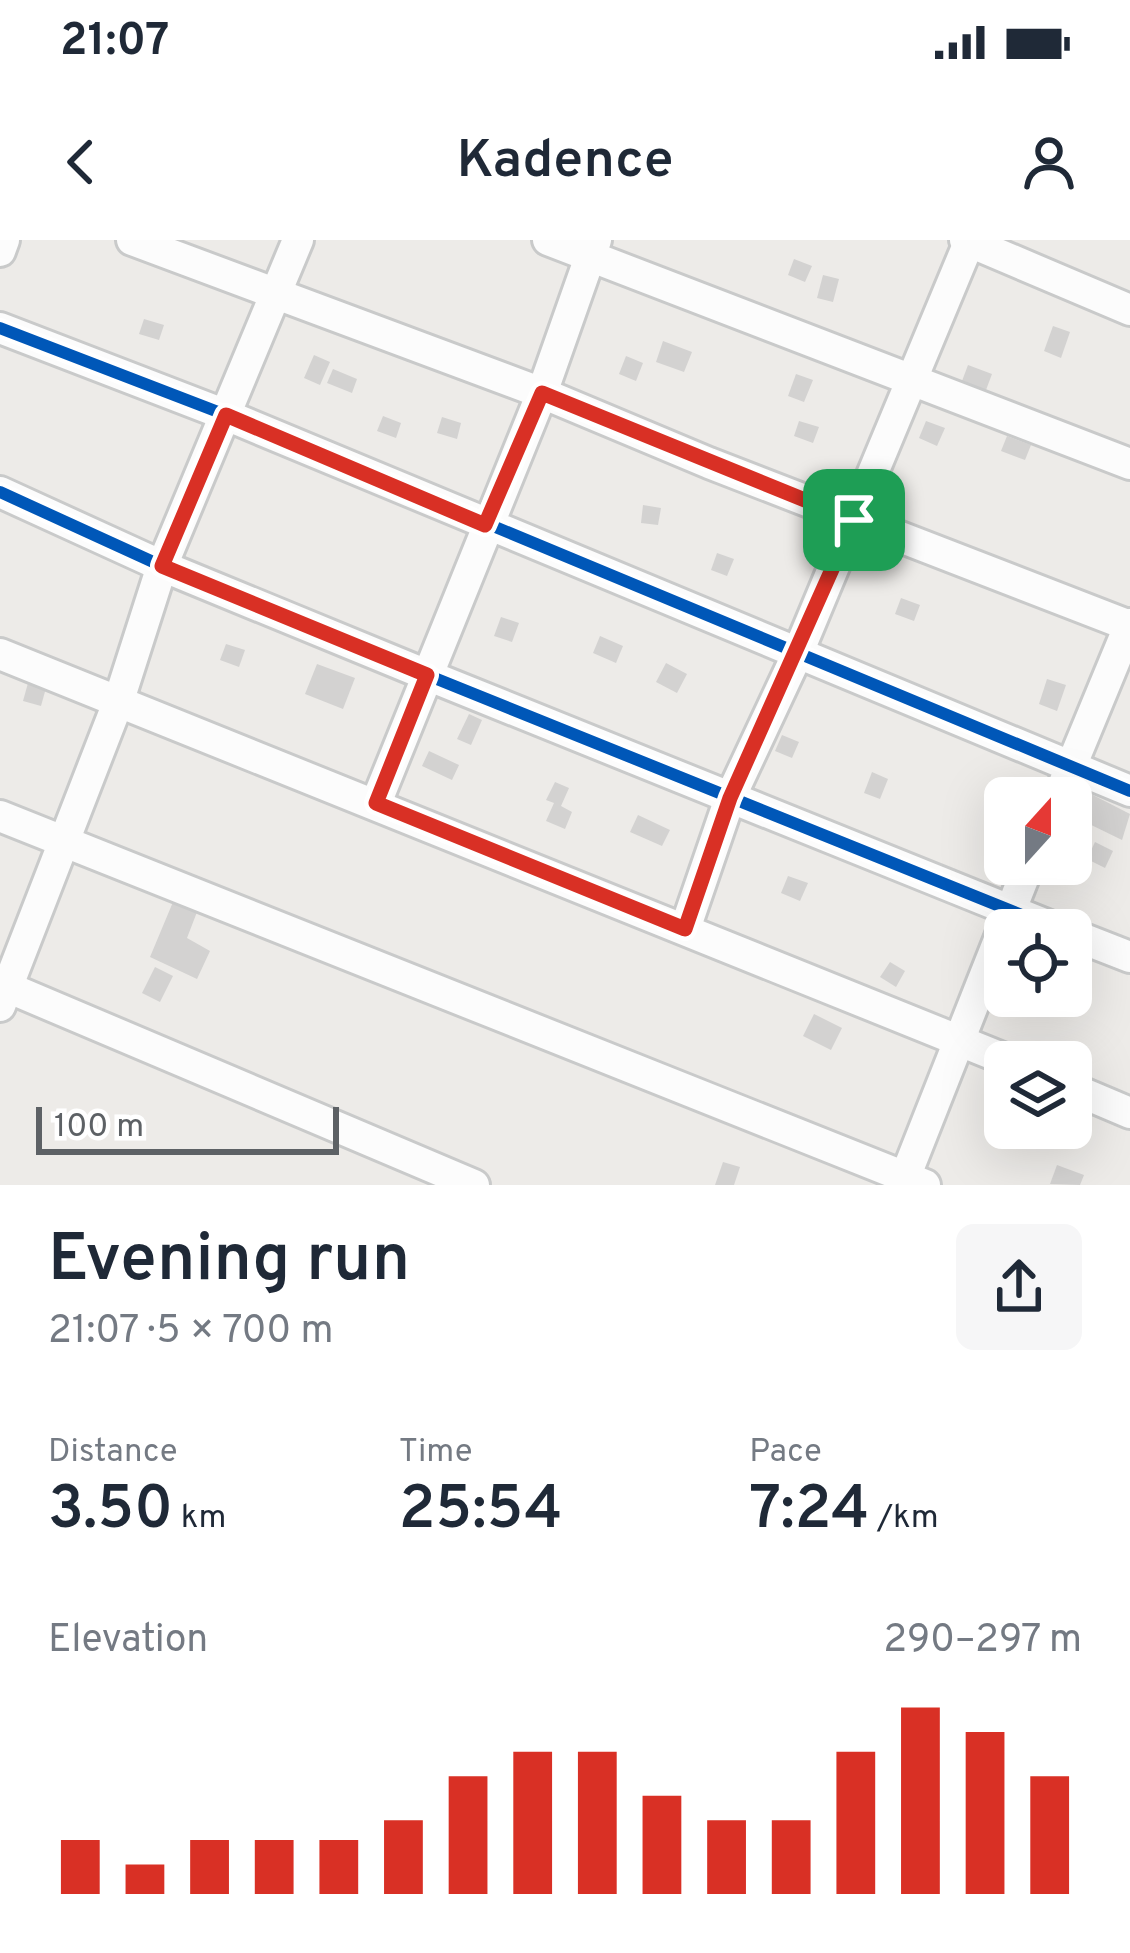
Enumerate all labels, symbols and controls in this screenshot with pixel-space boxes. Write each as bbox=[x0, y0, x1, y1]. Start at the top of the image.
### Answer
text: 21:07 bbox=[60, 14, 169, 71]
text: Kadence bbox=[456, 128, 674, 197]
icon: back bbox=[48, 129, 114, 195]
icon: person bbox=[1016, 129, 1082, 195]
pin bbox=[803, 469, 905, 571]
icon: arrive bbox=[821, 487, 887, 553]
north arrow bbox=[984, 777, 1092, 885]
map controls bbox=[984, 777, 1092, 1149]
button: locate bbox=[984, 909, 1092, 1017]
button: layers bbox=[984, 1041, 1092, 1149]
scale bar bbox=[36, 1101, 339, 1154]
text: 100 m bbox=[54, 1107, 144, 1149]
text: Evening run bbox=[48, 1221, 410, 1304]
button: share bbox=[956, 1224, 1082, 1350]
text: 21:07 · 5 × 700 m bbox=[48, 1308, 333, 1357]
text: Distance bbox=[48, 1432, 178, 1474]
text: Time bbox=[399, 1432, 472, 1474]
text: Pace bbox=[749, 1432, 822, 1474]
text: 3.50 bbox=[48, 1474, 173, 1550]
text: 25:54 bbox=[399, 1474, 563, 1550]
text: 7:24 bbox=[749, 1474, 869, 1550]
text: km bbox=[173, 1498, 227, 1540]
text: /km bbox=[869, 1498, 939, 1540]
text: Elevation bbox=[48, 1617, 208, 1666]
text: 290–297 m bbox=[883, 1617, 1082, 1666]

